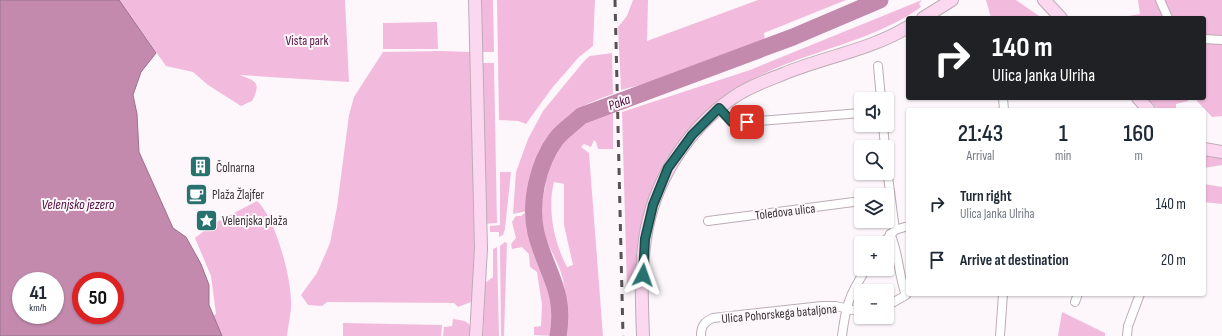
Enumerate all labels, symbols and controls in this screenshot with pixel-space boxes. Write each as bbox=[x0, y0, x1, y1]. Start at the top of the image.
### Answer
text: 140 m bbox=[992, 31, 1053, 64]
icon: right bbox=[926, 32, 978, 84]
park label: Vista park bbox=[286, 33, 329, 49]
text: Ulica Janka Ulriha bbox=[992, 65, 1095, 86]
water label: Paka bbox=[606, 91, 633, 114]
map controls bbox=[854, 92, 894, 324]
button: sound bbox=[854, 92, 894, 132]
pin bbox=[730, 105, 764, 139]
icon: arrive bbox=[736, 111, 758, 133]
text: 21:43 bbox=[958, 119, 1003, 148]
text: 1 bbox=[1059, 119, 1068, 148]
text: 160 bbox=[1123, 119, 1154, 148]
button: search bbox=[854, 140, 894, 180]
text: Arrival bbox=[967, 148, 995, 164]
text: min bbox=[1055, 148, 1071, 164]
text: m bbox=[1135, 148, 1143, 164]
building icon: Čolnarna bbox=[187, 154, 213, 180]
place label: Čolnarna bbox=[216, 159, 255, 176]
cafe icon: Plaža Žlajfer bbox=[183, 181, 209, 207]
place label: Plaža Žlajfer bbox=[212, 187, 264, 203]
text: Turn right bbox=[960, 187, 1012, 206]
button: layers bbox=[854, 188, 894, 228]
icon: right bbox=[926, 193, 948, 215]
text: 140 m bbox=[1156, 195, 1186, 214]
water label: Velenjsko jezero bbox=[42, 196, 115, 213]
street label: Toledova ulica bbox=[754, 200, 816, 224]
text: Ulica Janka Ulriha bbox=[960, 206, 1035, 222]
place icon: Velenjska plaža bbox=[194, 207, 220, 233]
place label: Velenjska plaža bbox=[222, 213, 287, 229]
button: + bbox=[854, 236, 894, 276]
icon: arrive bbox=[926, 249, 948, 271]
text: Arrive at destination bbox=[960, 251, 1069, 270]
text: 20 m bbox=[1161, 251, 1186, 270]
position arrow bbox=[622, 254, 664, 296]
speed limit sign: 50 bbox=[72, 272, 124, 324]
text: 41 bbox=[29, 281, 47, 305]
button: − bbox=[854, 284, 894, 324]
street label: Ulica Pohorskega bataljona bbox=[721, 301, 838, 327]
text: km/h bbox=[29, 302, 47, 314]

